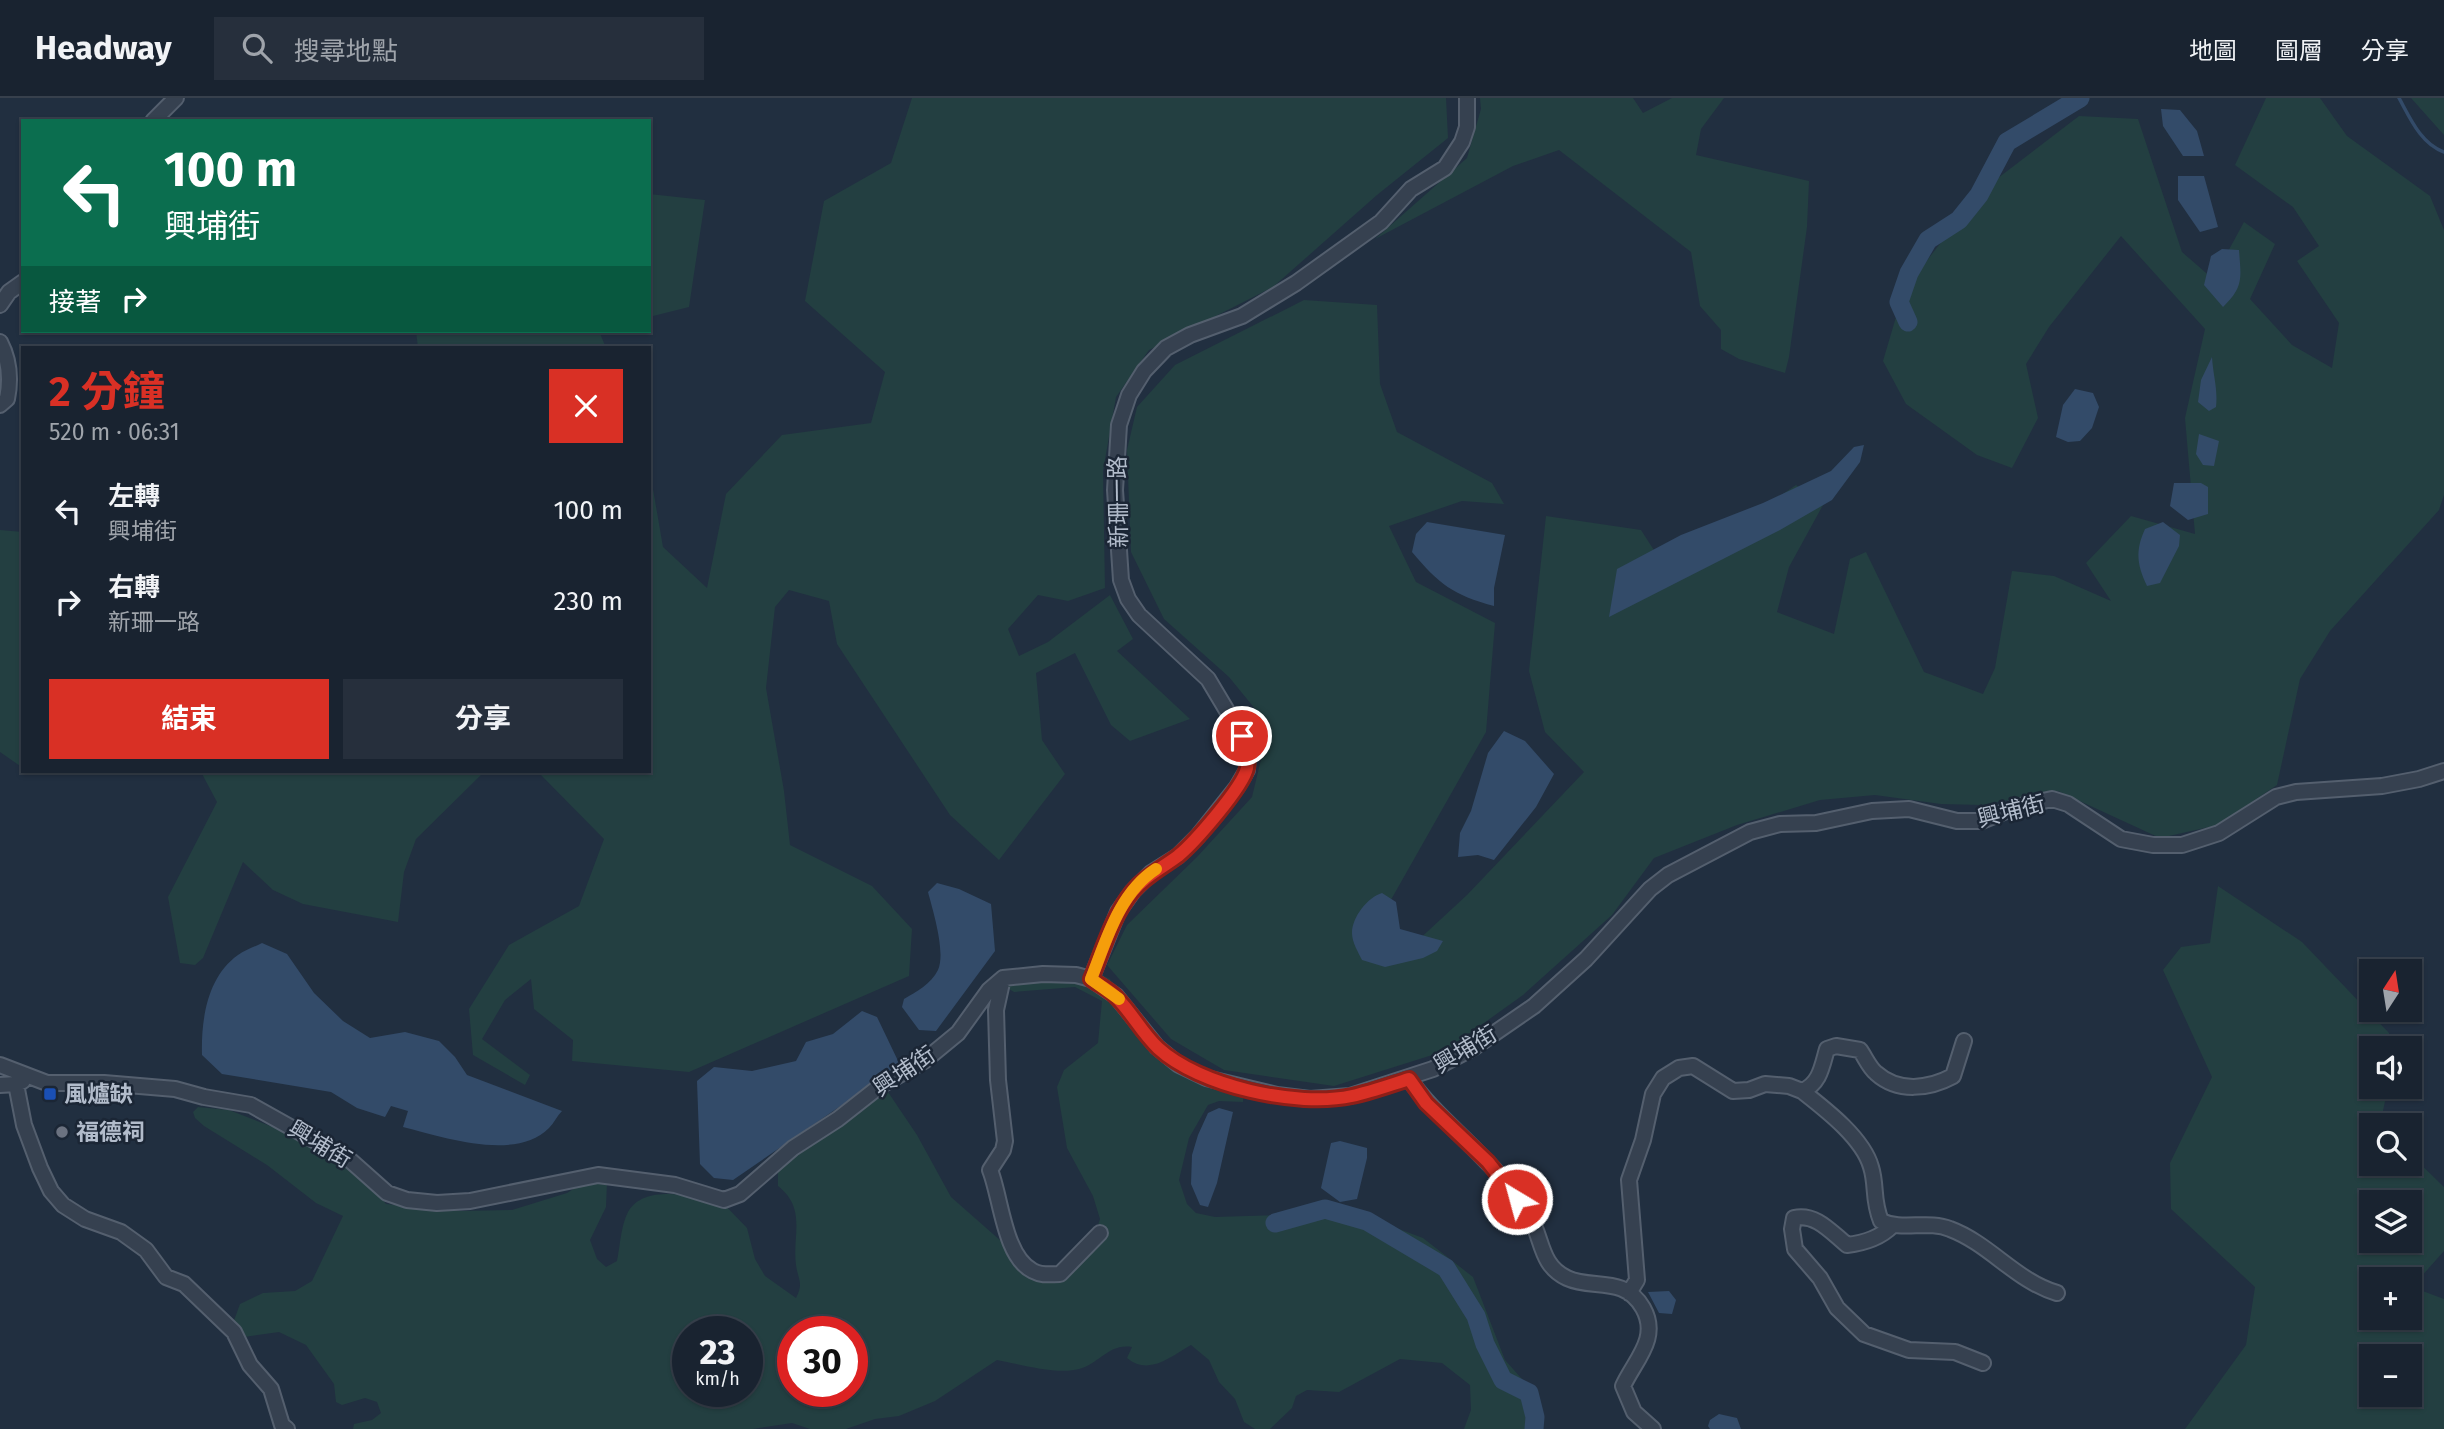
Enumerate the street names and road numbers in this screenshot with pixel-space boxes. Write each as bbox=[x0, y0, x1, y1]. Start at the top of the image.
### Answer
street label: 新珊一路 bbox=[1103, 456, 1133, 548]
street label: 興埔街 bbox=[1974, 789, 2048, 833]
street label: 興埔街 bbox=[1428, 1019, 1502, 1079]
street label: 興埔街 bbox=[868, 1040, 940, 1102]
street label: 興埔街 bbox=[283, 1114, 357, 1174]

